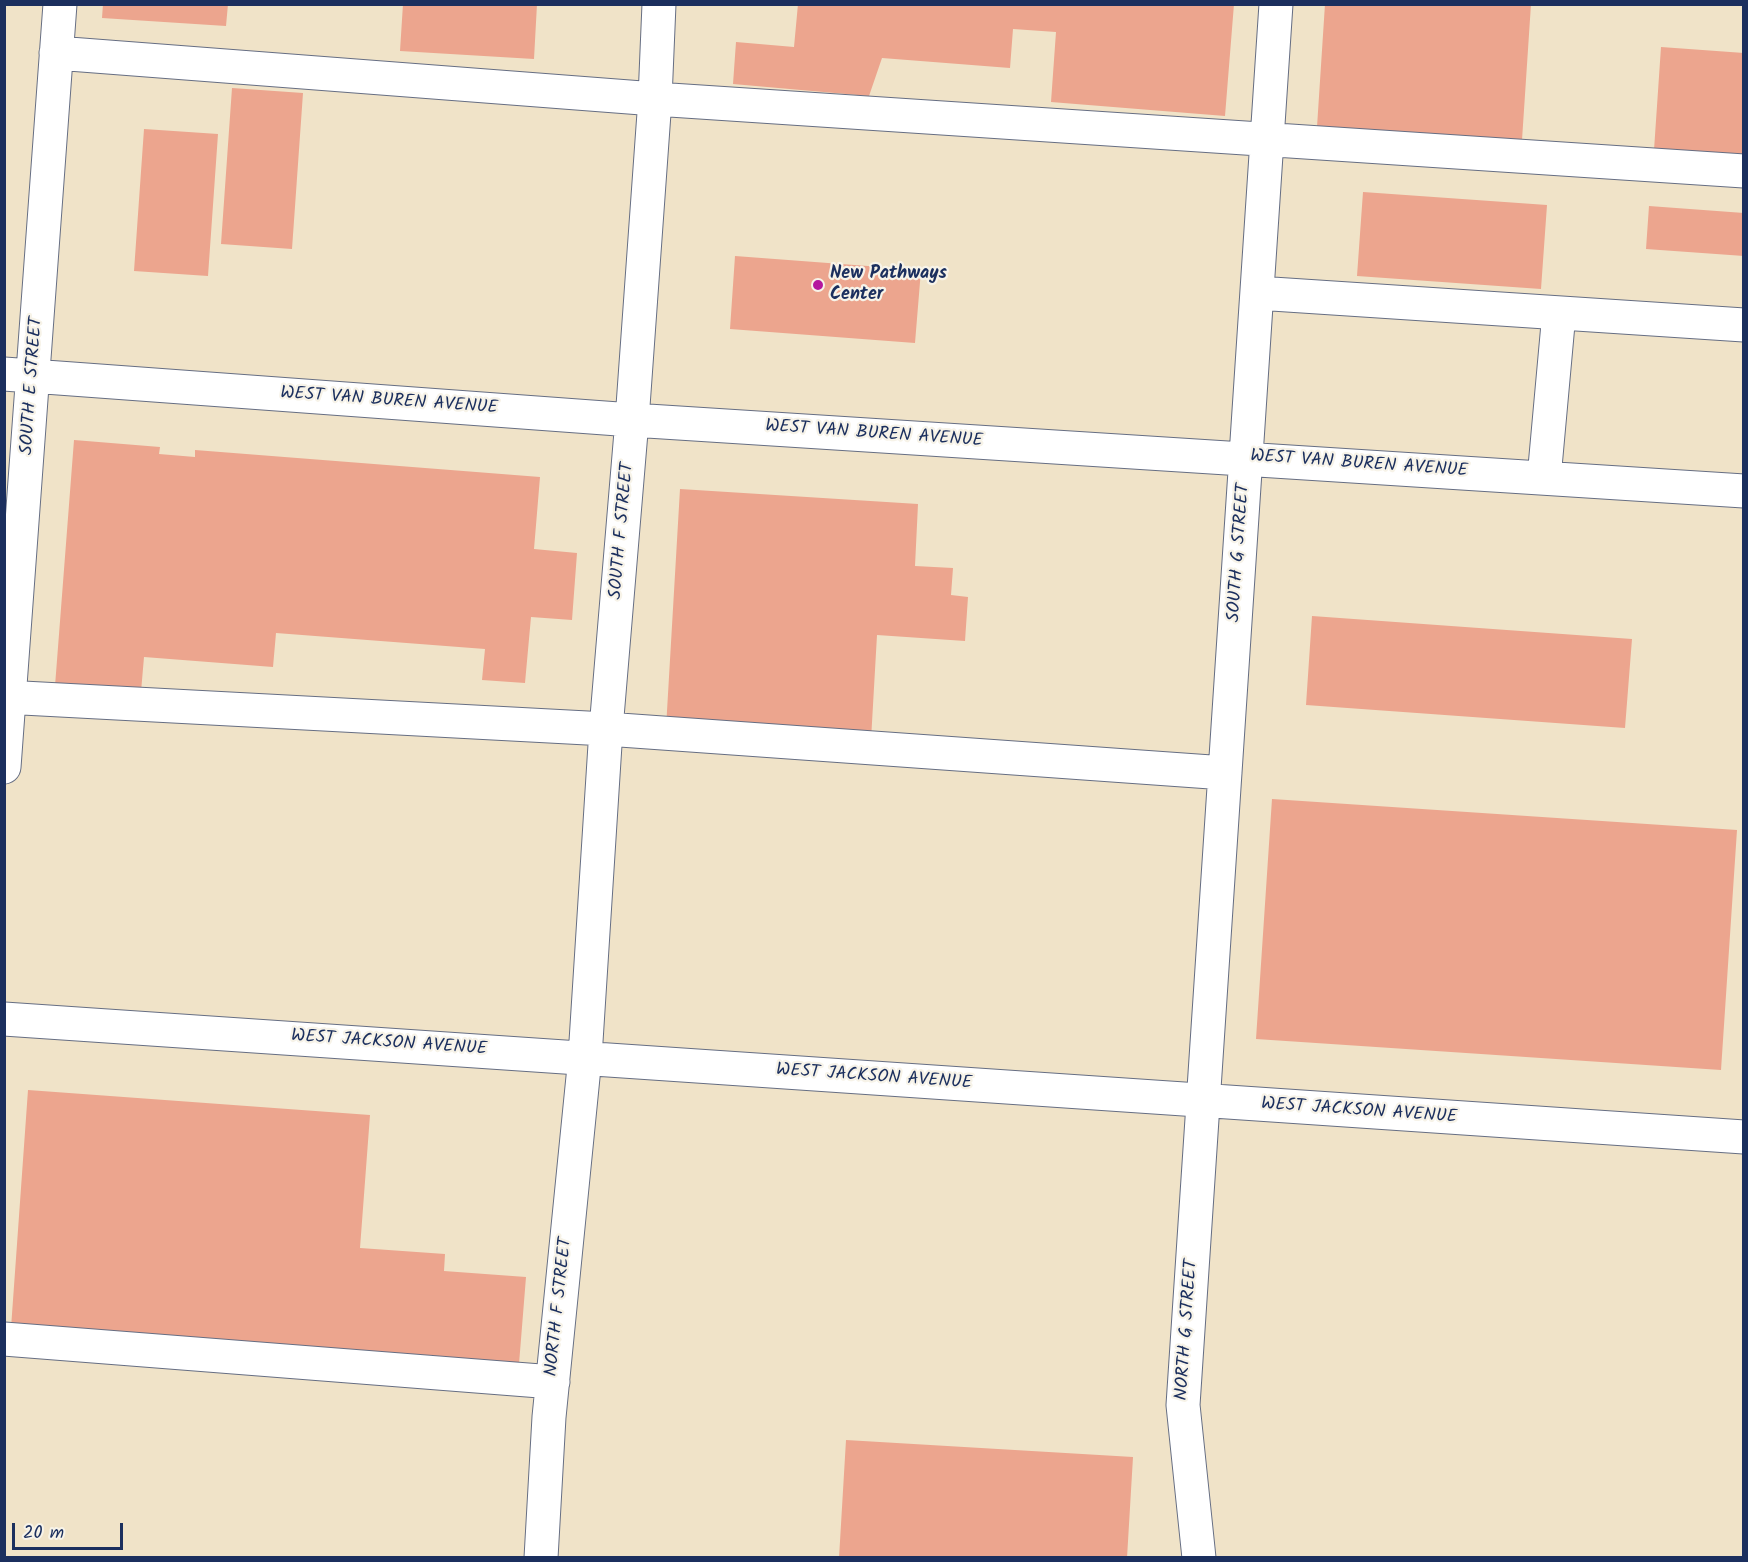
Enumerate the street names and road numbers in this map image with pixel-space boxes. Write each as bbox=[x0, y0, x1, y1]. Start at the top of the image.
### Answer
street label: SOUTH E STREET bbox=[17, 316, 49, 456]
street label: WEST VAN BUREN AVENUE bbox=[279, 384, 499, 420]
street label: WEST VAN BUREN AVENUE bbox=[764, 417, 984, 453]
street label: WEST VAN BUREN AVENUE bbox=[1249, 447, 1469, 483]
street label: SOUTH F STREET bbox=[606, 462, 640, 600]
street label: SOUTH G STREET bbox=[1224, 483, 1256, 623]
street label: WEST JACKSON AVENUE bbox=[290, 1026, 488, 1062]
street label: WEST JACKSON AVENUE bbox=[775, 1060, 973, 1096]
street label: WEST JACKSON AVENUE bbox=[1260, 1094, 1458, 1130]
street label: NORTH F STREET bbox=[542, 1236, 578, 1378]
street label: NORTH G STREET bbox=[1172, 1259, 1204, 1401]

